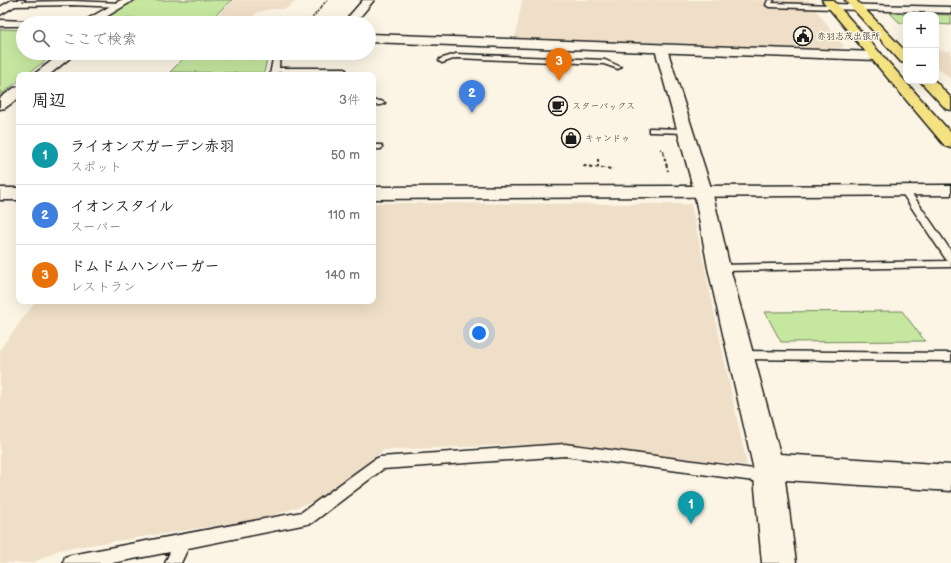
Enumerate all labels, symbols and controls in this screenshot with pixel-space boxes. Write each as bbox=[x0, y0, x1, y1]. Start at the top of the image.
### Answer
map controls bbox=[903, 12, 939, 84]
button: + bbox=[903, 12, 939, 48]
search box bbox=[16, 16, 376, 60]
public building icon: 赤羽志茂出張所 bbox=[792, 25, 814, 47]
icon: search bbox=[30, 27, 52, 49]
text: ここで検索 bbox=[62, 30, 137, 49]
place label: 赤羽志茂出張所 bbox=[817, 31, 880, 42]
pin: 3 bbox=[546, 48, 572, 81]
button: − bbox=[903, 48, 939, 84]
pin: 2 bbox=[459, 80, 485, 113]
text: 周辺 bbox=[32, 91, 66, 111]
text: 3件 bbox=[339, 92, 360, 108]
cafe icon: スターバックス bbox=[547, 95, 569, 117]
place label: スターバックス bbox=[572, 101, 635, 112]
shop icon: キャンドゥ bbox=[560, 127, 582, 149]
place label: キャンドゥ bbox=[585, 133, 630, 144]
text: ライオンズガーデン赤羽 bbox=[70, 137, 234, 156]
text: 1 bbox=[42, 147, 48, 163]
text: 50 m bbox=[331, 147, 360, 163]
text: スポット bbox=[70, 159, 122, 175]
text: イオンスタイル bbox=[70, 197, 174, 216]
text: 2 bbox=[41, 207, 49, 223]
text: 110 m bbox=[328, 207, 360, 223]
text: スーパー bbox=[70, 219, 121, 235]
text: ドムドムハンバーガー bbox=[70, 257, 219, 276]
text: 3 bbox=[41, 267, 49, 283]
text: 140 m bbox=[325, 267, 360, 283]
text: レストラン bbox=[70, 279, 136, 295]
your location bbox=[469, 323, 489, 343]
pin: 1 bbox=[678, 491, 704, 524]

